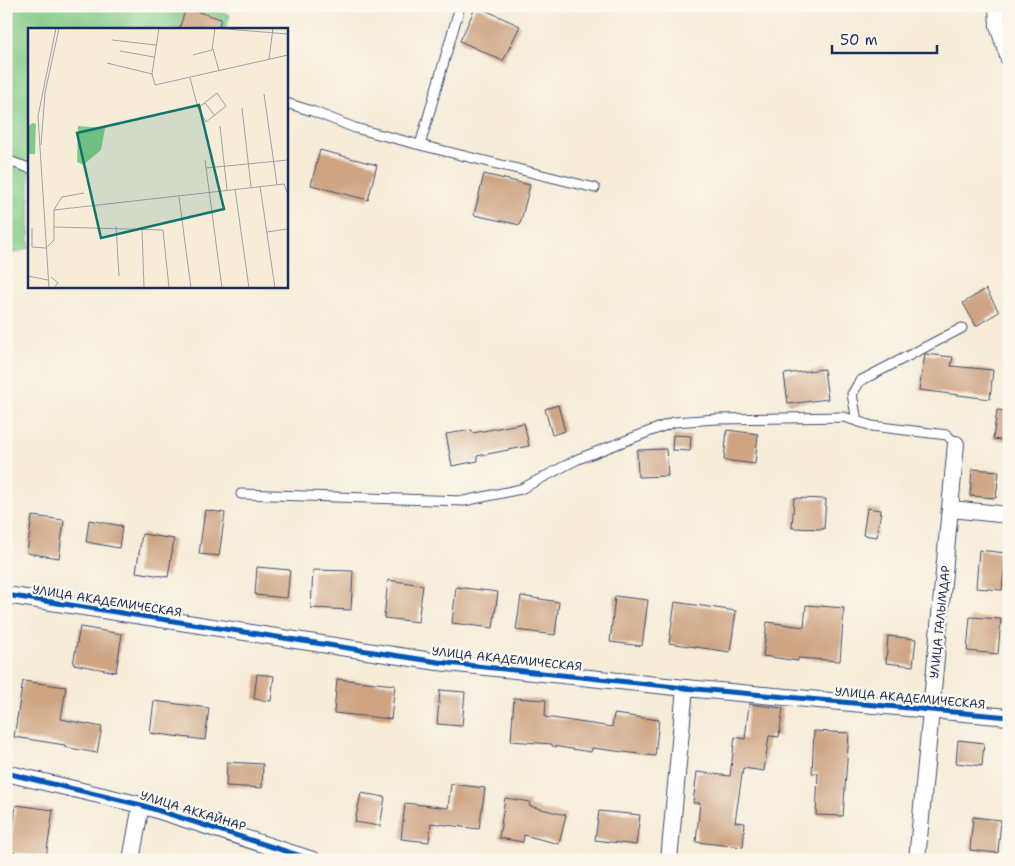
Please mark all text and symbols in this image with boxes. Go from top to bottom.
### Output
scale bar [832,22,938,54]
inset map [28,28,288,288]
text: 50 m [840,30,878,50]
street label: УЛИЦА ГАЛЫМДАР [926,565,954,679]
street label: УЛИЦА АКАДЕМИЧЕСКАЯ [31,581,183,621]
street label: УЛИЦА АКАДЕМИЧЕСКАЯ [431,643,583,675]
street label: УЛИЦА АКАДЕМИЧЕСКАЯ [834,683,986,713]
street label: УЛИЦА АККАЙНАР [138,787,248,835]

